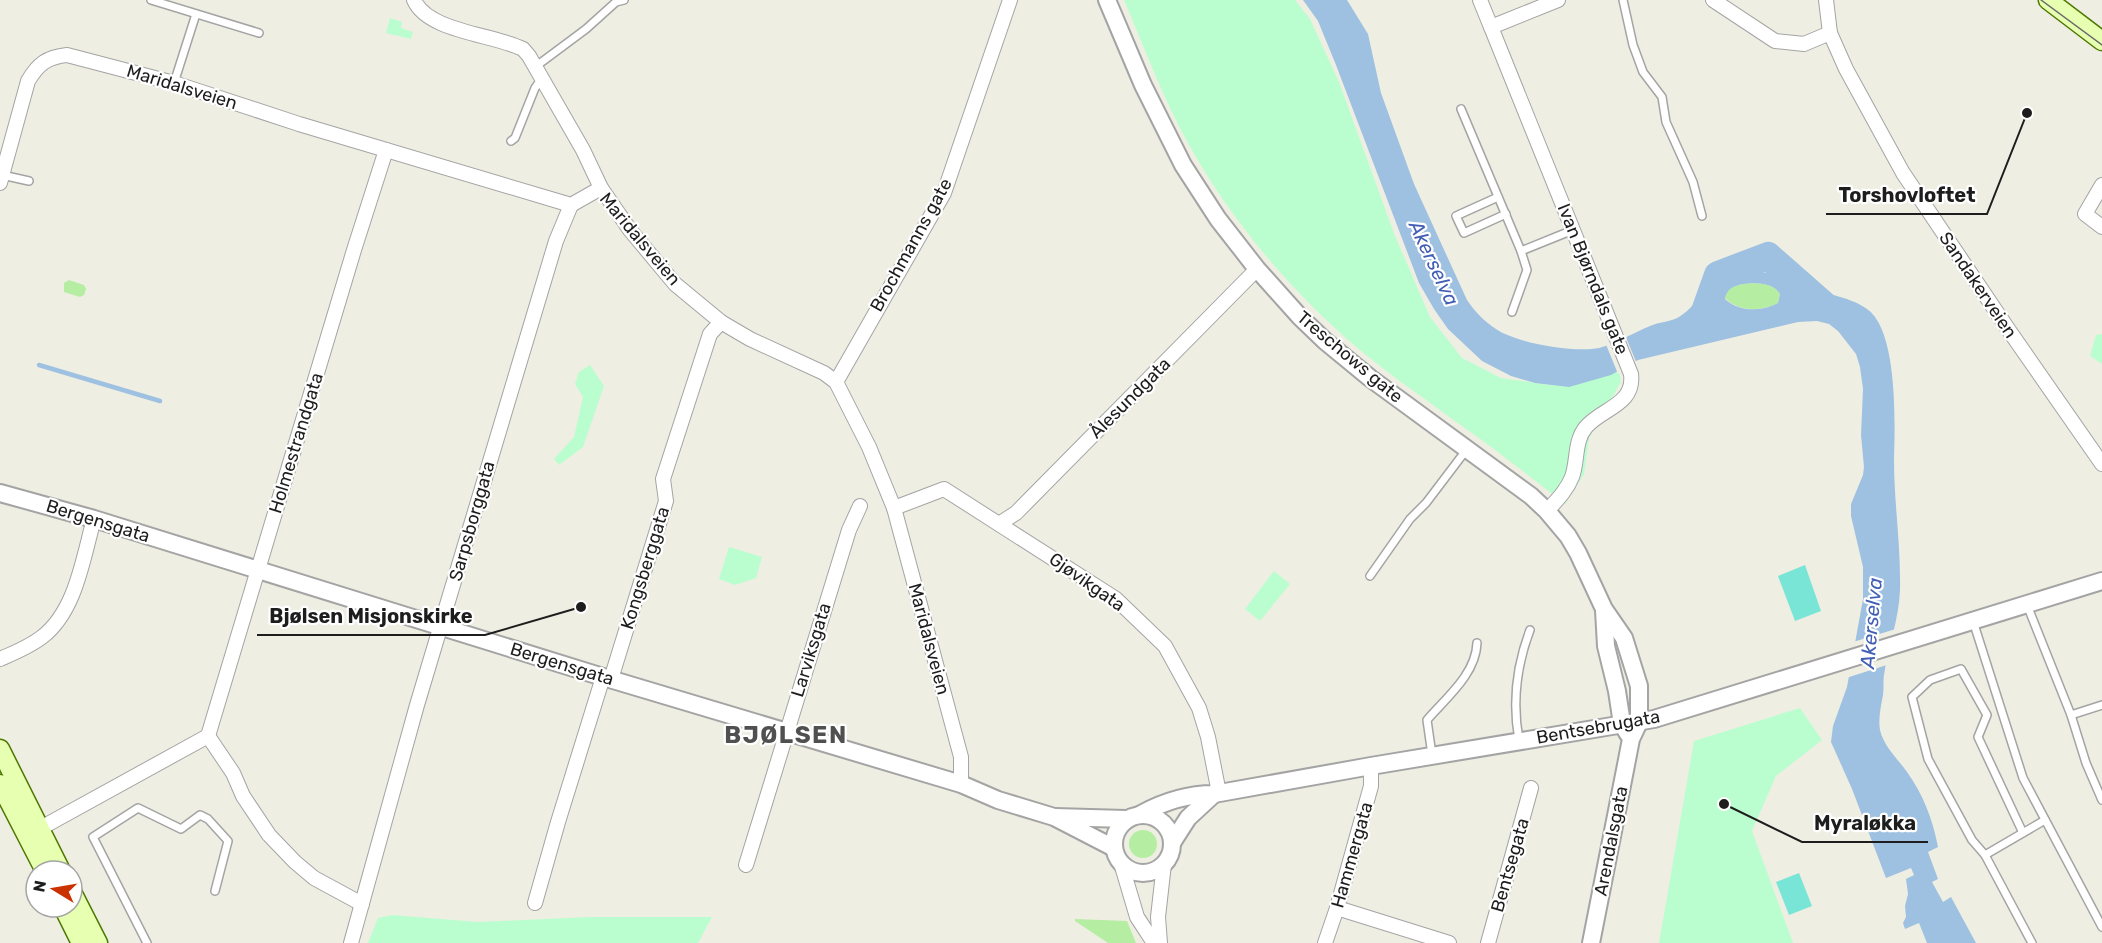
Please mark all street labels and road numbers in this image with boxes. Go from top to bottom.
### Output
street label: Maridalsveien [124,60,240,114]
street label: Brochmanns gate [865,175,957,315]
street label: Maridalsveien [595,188,685,290]
street label: Ivan Bjørndals gate [1553,200,1633,358]
street label: Sandakerveien [1934,228,2022,342]
street label: Treschows gate [1293,306,1407,408]
street label: Ålesundgata [1085,353,1175,443]
street label: Holmestrandgata [264,370,328,516]
street label: Sarpsborggata [444,458,500,584]
street label: Bergensgata [44,495,152,547]
street label: Kongsberggata [616,504,674,632]
street label: Gjøvikgata [1045,548,1129,616]
street label: Maridalsveien [904,581,954,697]
street label: Larviksgata [786,600,836,700]
street label: Bergensgata [508,638,616,690]
street label: Bentsebrugata [1534,705,1662,749]
street label: Arendalsgata [1590,784,1632,898]
street label: Hammergata [1326,800,1378,910]
street label: Bentsegata [1486,815,1534,915]

